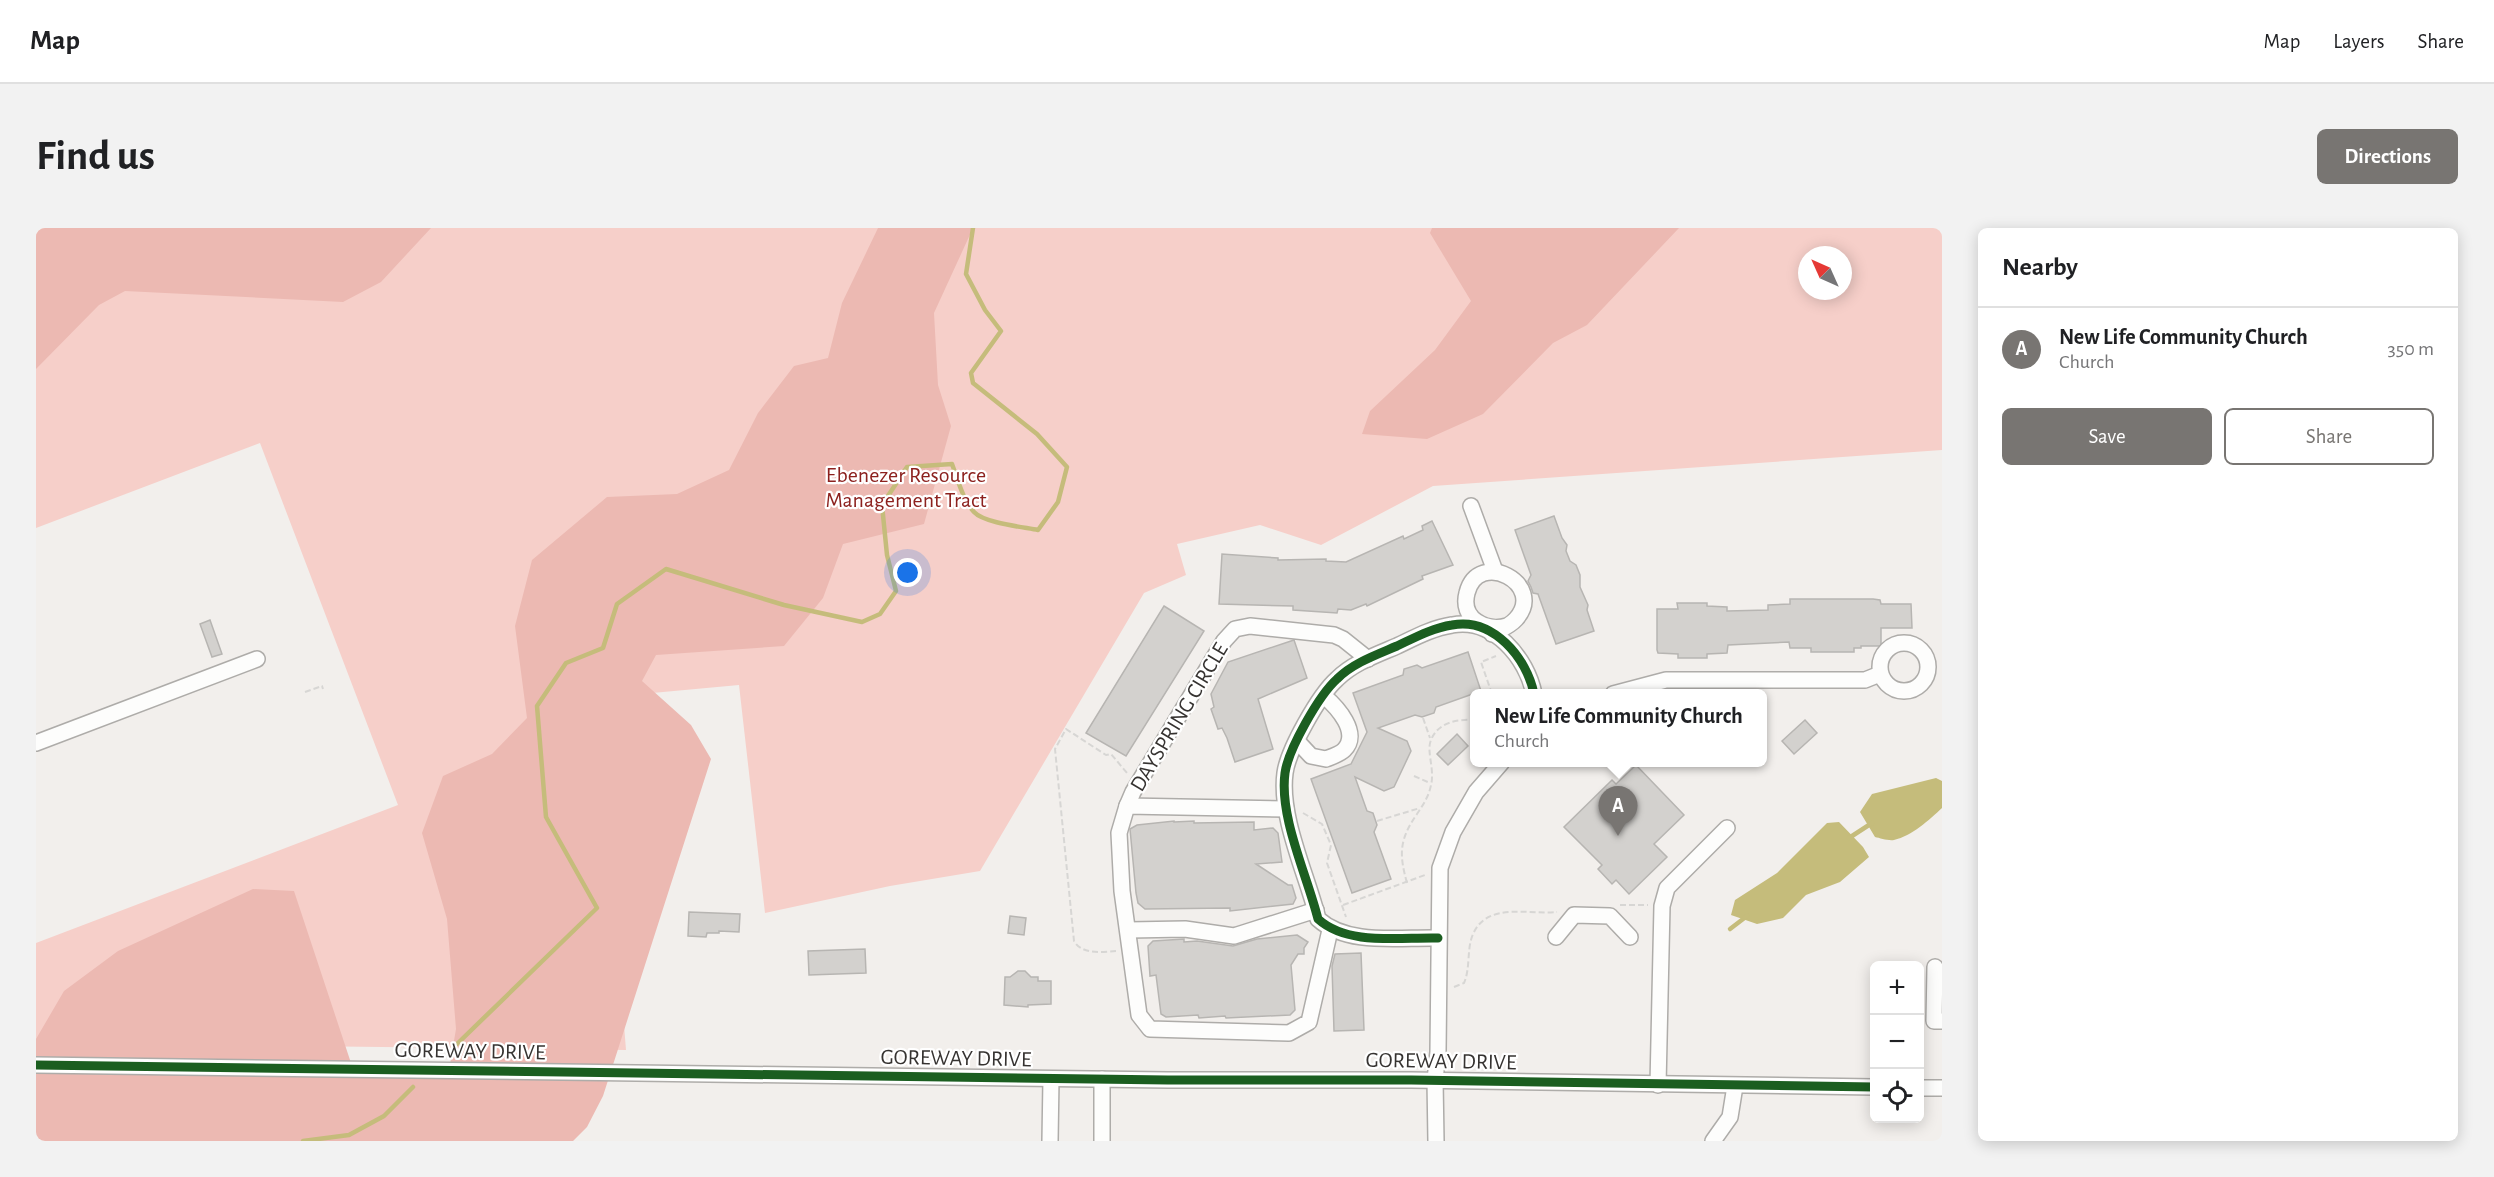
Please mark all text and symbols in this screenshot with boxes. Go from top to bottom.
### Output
text: Map [30,27,80,55]
text: Map [2264,31,2300,52]
text: Layers [2333,31,2384,52]
text: Share [2417,31,2464,52]
button: Directions [2317,129,2458,184]
text: Find us [36,135,155,177]
north arrow [1798,246,1852,300]
text: Nearby [2002,254,2078,280]
text: New Life Community Church [2059,326,2308,348]
text: A [2016,339,2028,359]
text: 350 m [2388,339,2434,359]
text: Church [2059,352,2114,372]
button: Save [2002,408,2212,465]
button: Share [2224,408,2434,465]
park label: Ebenezer Resource Management Tract [825,464,987,511]
your location [893,558,922,587]
street label: DAYSPRING CIRCLE [1126,639,1232,795]
popup [1470,689,1767,767]
text: New Life Community Church [1494,705,1743,727]
text: Church [1494,731,1550,751]
pin: A [1598,786,1638,836]
map controls [1870,961,1924,1123]
button: + [1870,961,1924,1015]
button: − [1870,1015,1924,1069]
street label: GOREWAY DRIVE [394,1039,546,1063]
street label: GOREWAY DRIVE [880,1046,1032,1070]
street label: GOREWAY DRIVE [1365,1049,1517,1073]
button: locate [1870,1069,1924,1123]

